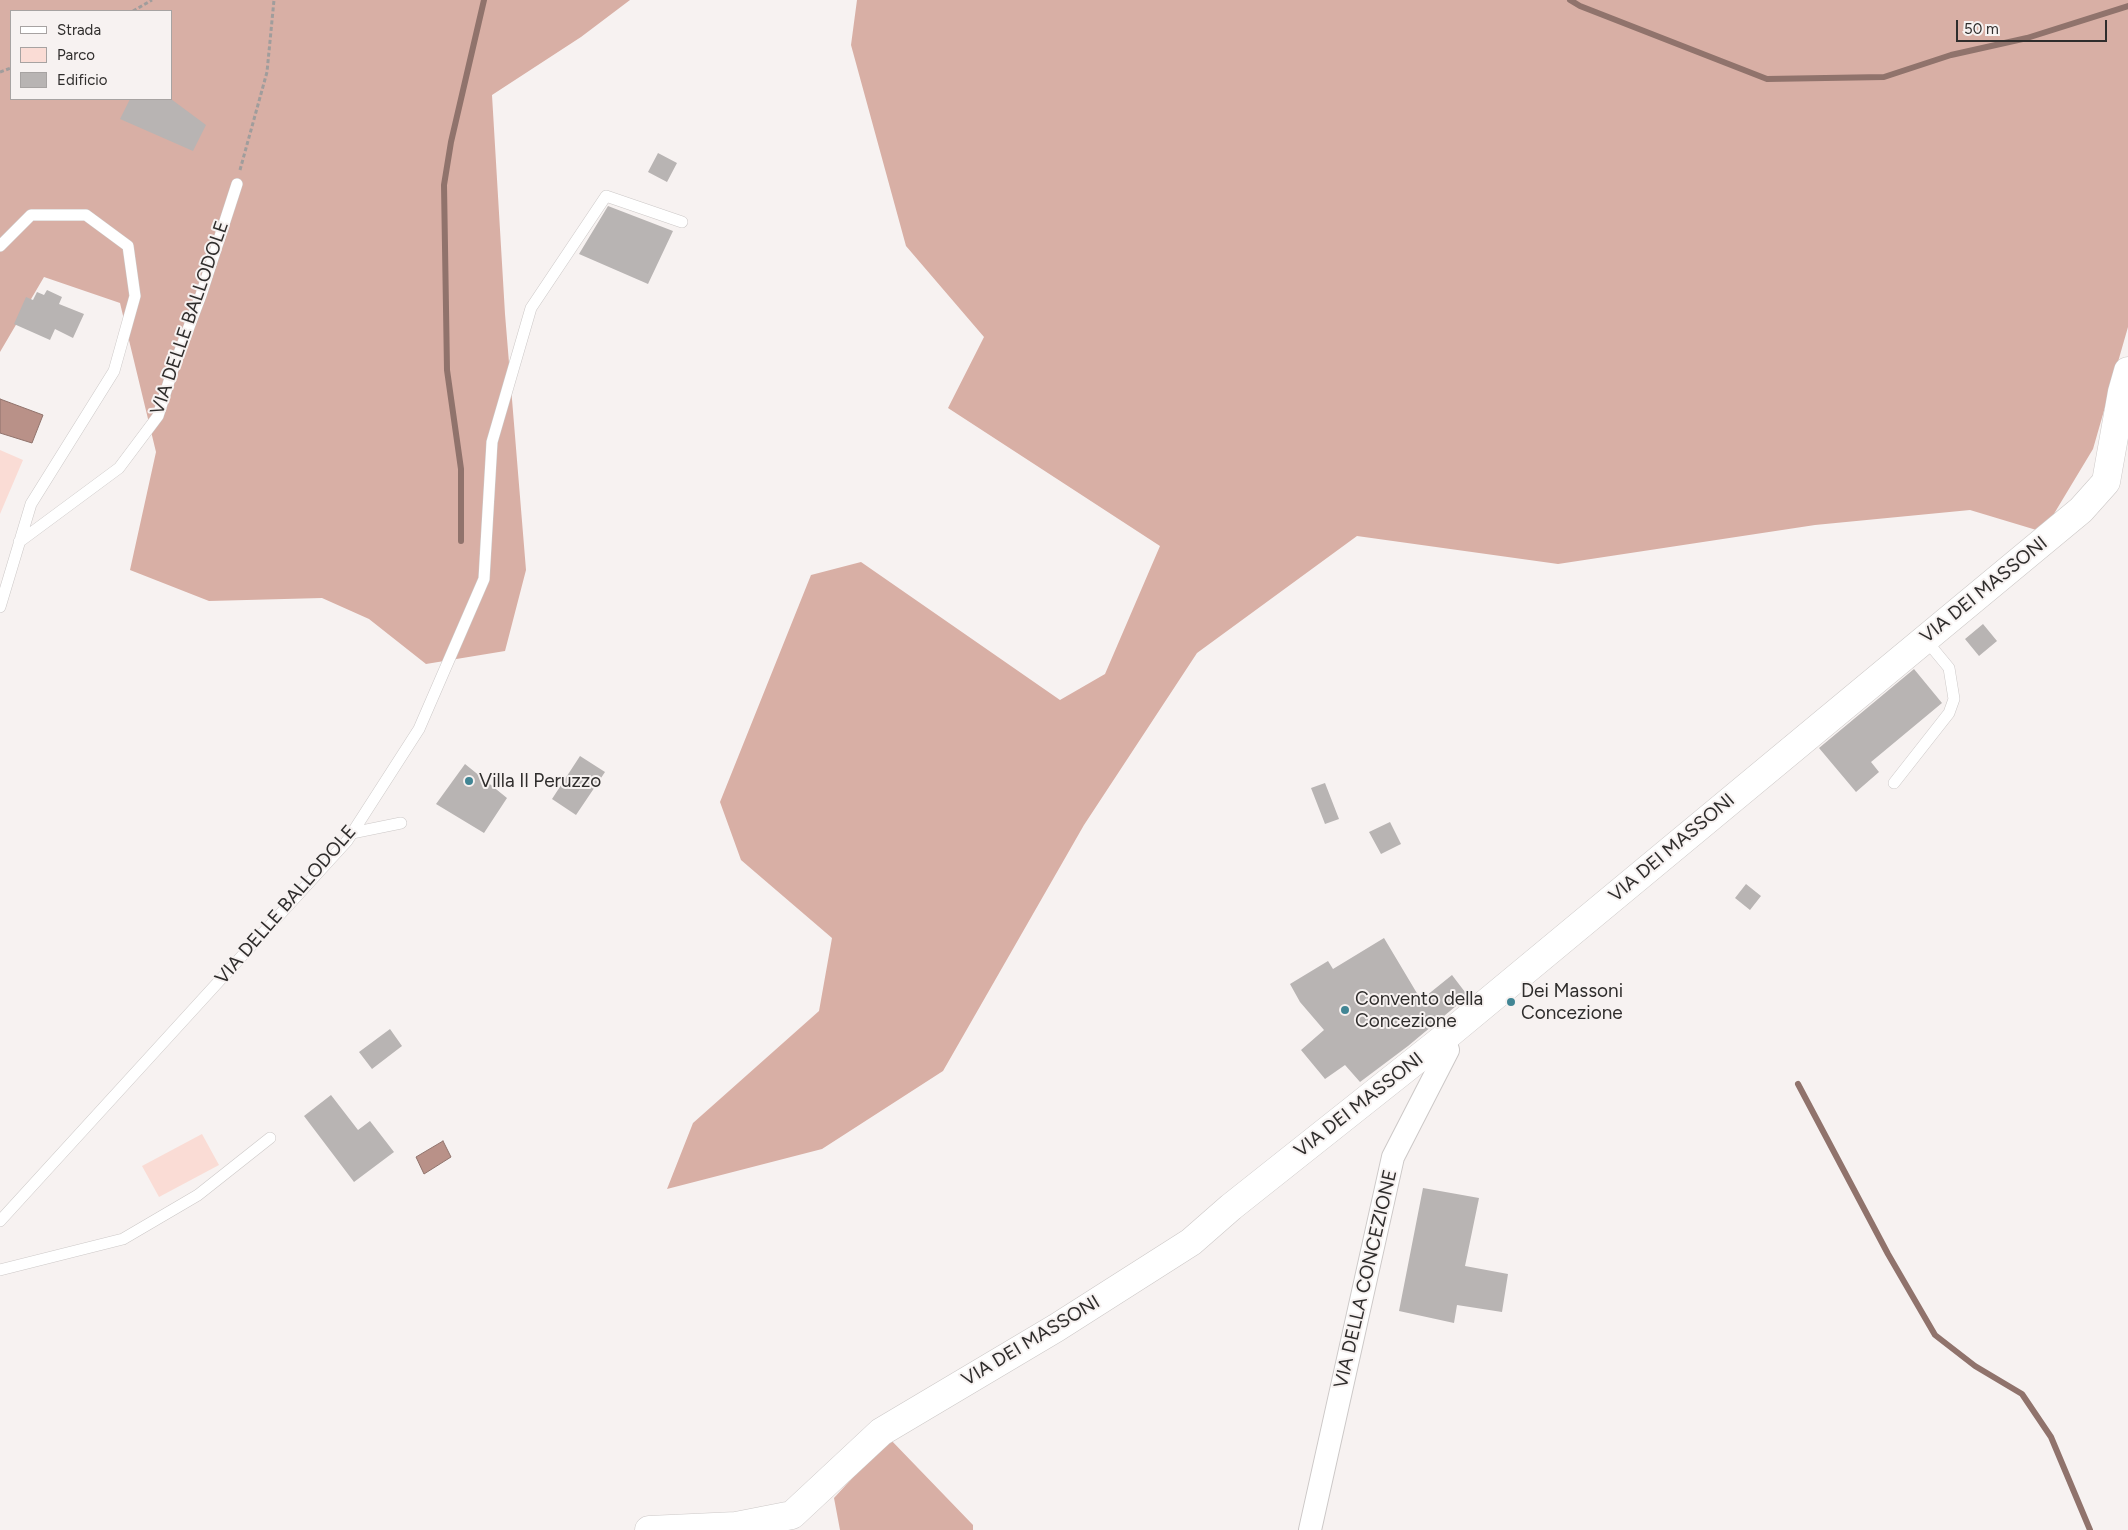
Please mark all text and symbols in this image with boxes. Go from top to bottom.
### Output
legend [10,10,172,100]
scale bar [1958,10,2109,42]
text: 50 m [1964,20,1999,38]
text: Strada [57,21,101,39]
text: Parco [57,46,95,64]
text: Edificio [57,71,107,89]
street label: VIA DELLE BALLODOLE [146,218,234,418]
street label: VIA DEI MASSONI [1916,532,2052,648]
place label: Villa Il Peruzzo [479,770,601,792]
marker: Villa Il Peruzzo [463,775,475,787]
street label: VIA DEI MASSONI [1605,789,1739,907]
street label: VIA DELLE BALLODOLE [211,821,361,989]
place label: Dei Massoni Concezione [1521,980,1623,1024]
place label: Convento della Concezione [1355,988,1483,1032]
marker: Dei Massoni Concezione [1505,996,1517,1008]
marker: Convento della Concezione [1339,1004,1351,1016]
street label: VIA DEI MASSONI [1290,1048,1428,1162]
street label: VIA DELLA CONCEZIONE [1330,1167,1402,1391]
street label: VIA DEI MASSONI [958,1291,1104,1391]

